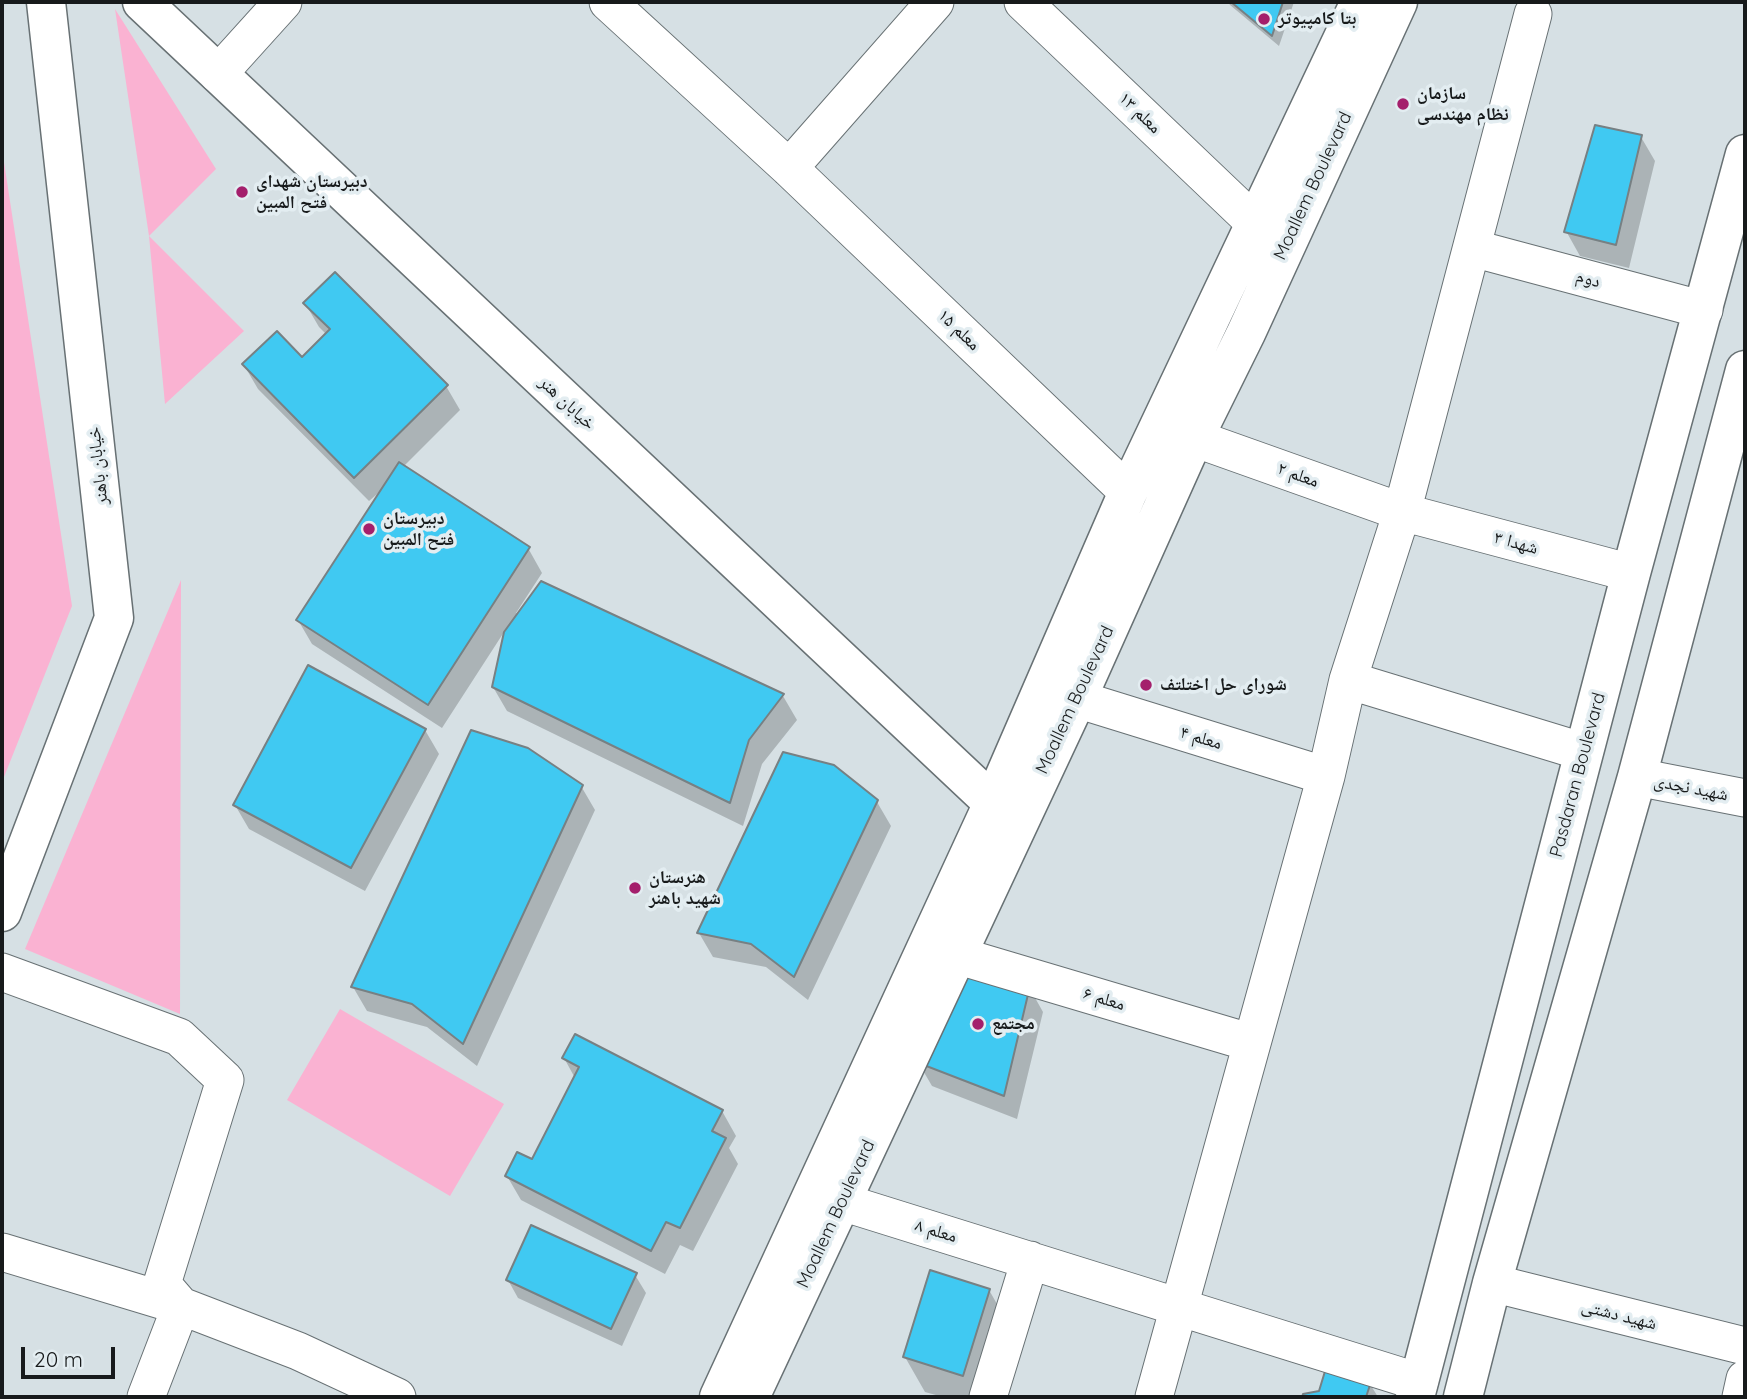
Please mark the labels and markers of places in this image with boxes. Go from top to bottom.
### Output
place label: بتا کامپیوتر [1278,8,1356,30]
marker: بتا کامپیوتر [1256,11,1272,27]
place label: سازمان نظام مهندسی [1417,83,1509,126]
marker: سازمان نظام مهندسی [1395,96,1411,112]
place label: دبیرستان شهدای فتح المبین [256,171,368,214]
marker: دبیرستان شهدای فتح المبین [234,184,250,200]
place label: دبیرستان فتح المبین [383,508,454,550]
marker: دبیرستان فتح المبین [361,521,377,537]
place label: شورای حل اختلتف [1160,674,1287,696]
marker: شورای حل اختلتف [1138,677,1154,693]
place label: هنرستان شهید باهنر [649,867,721,910]
marker: هنرستان شهید باهنر [627,880,643,896]
place label: مجتمع [992,1013,1035,1035]
marker: مجتمع [970,1016,986,1032]

